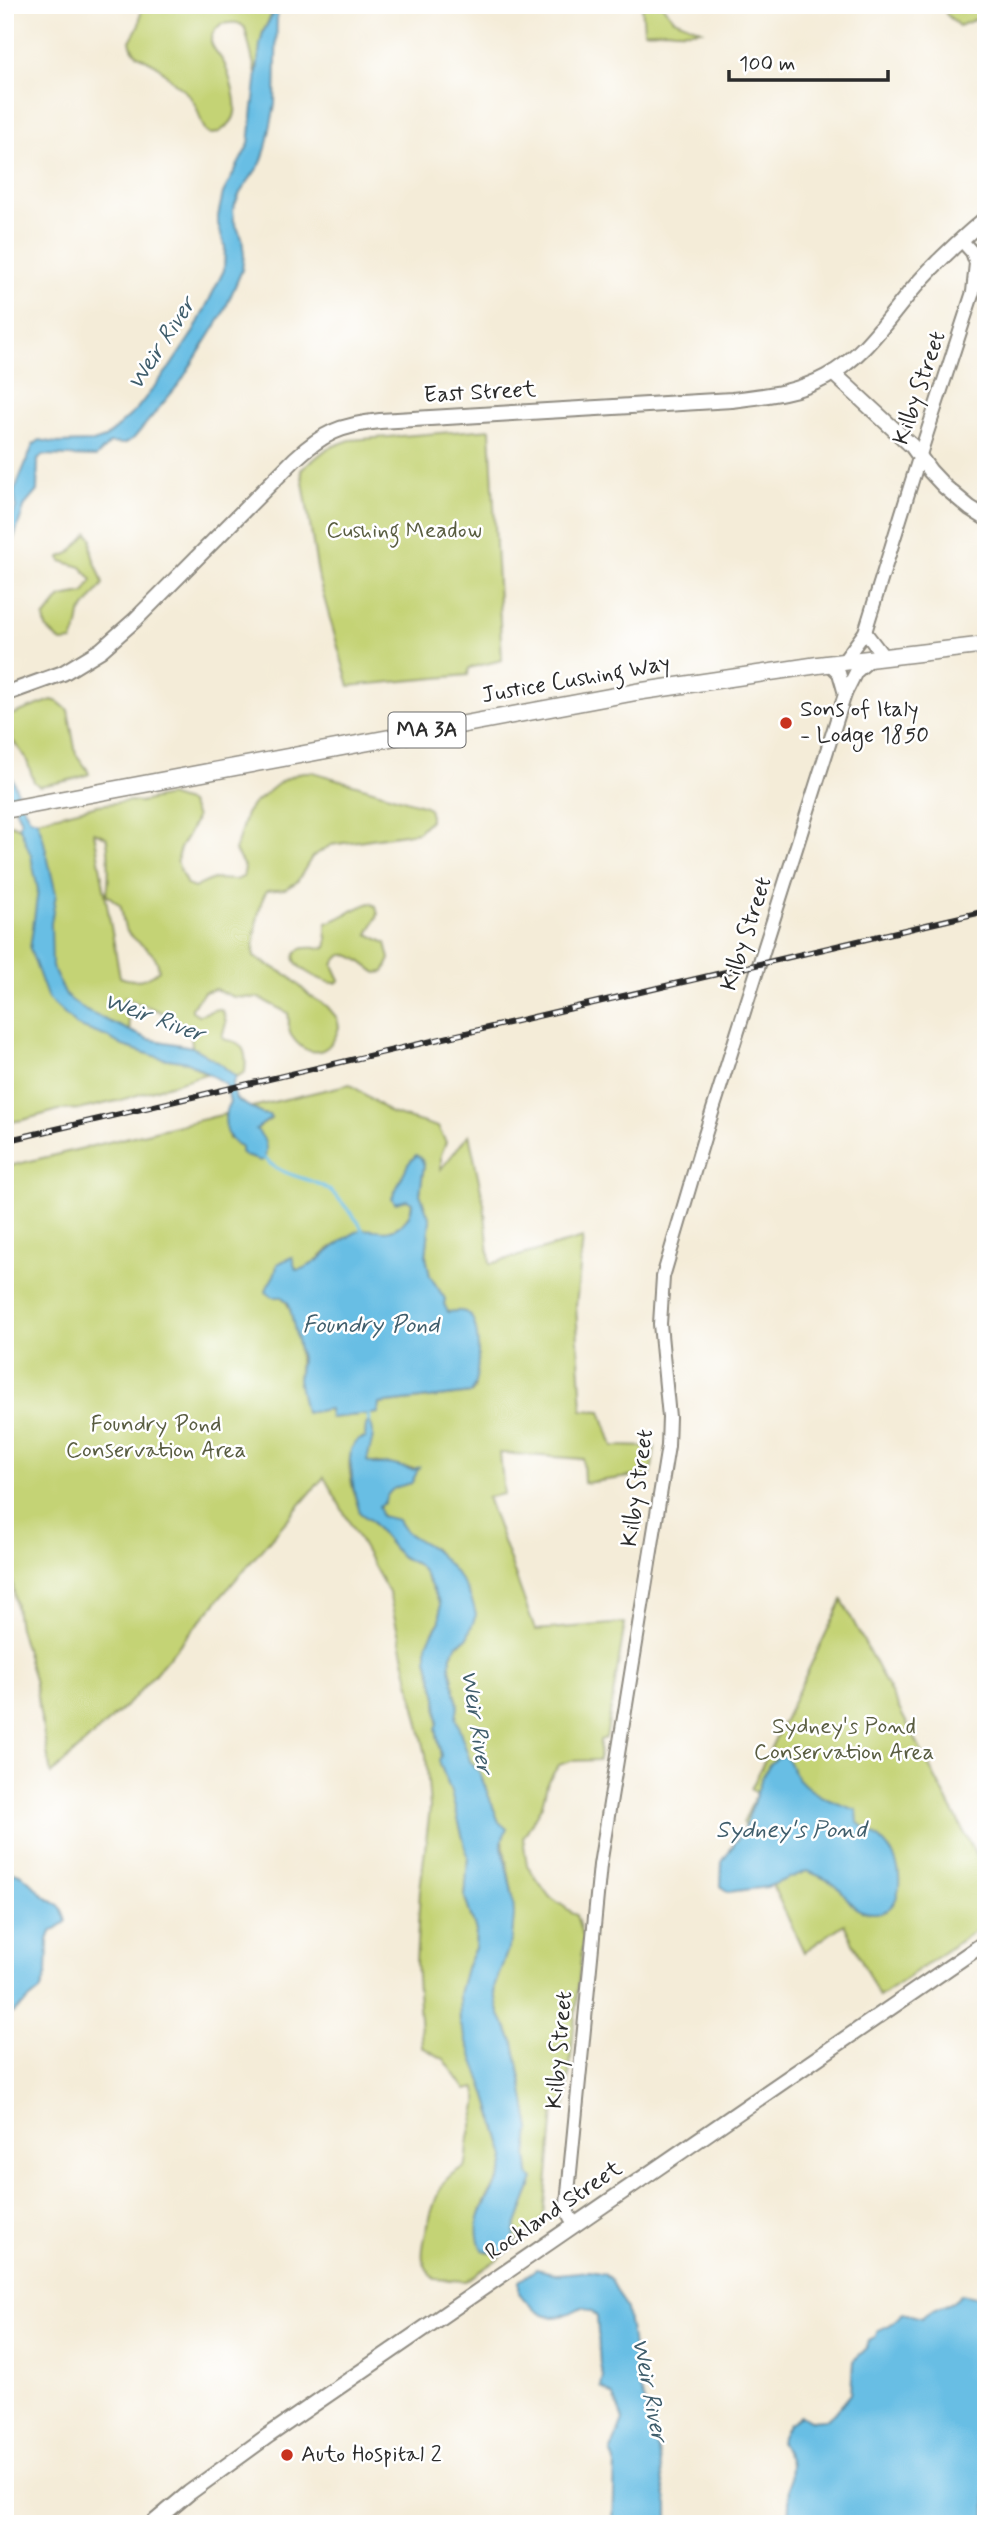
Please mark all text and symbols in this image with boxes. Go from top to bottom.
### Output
scale bar [729,38,888,82]
text: 100 m [739,50,795,78]
water label: Weir River [120,289,205,396]
street label: Kilby Street [887,327,953,449]
street label: East Street [423,375,537,411]
park label: Cushing Meadow [326,516,482,548]
street label: Justice Cushing Way [479,649,673,713]
place label: Sons of Italy - Lodge 1850 [800,695,929,753]
road number: MA 3A [388,712,466,748]
marker: Sons of Italy - Lodge 1850 [778,715,794,731]
street label: Kilby Street [714,873,780,995]
water label: Weir River [99,985,211,1051]
water label: Foundry Pond [303,1310,441,1341]
park label: Foundry Pond Conservation Area [66,1410,246,1466]
street label: Kilby Street [615,1427,661,1549]
water label: Weir River [452,1668,500,1779]
park label: Sydney's Pond Conservation Area [754,1712,934,1768]
water label: Sydney's Pond [716,1815,869,1846]
street label: Kilby Street [540,1990,580,2110]
street label: Rockland Street [480,2154,629,2268]
water label: Weir River [624,2336,675,2447]
place label: Auto Hospital 2 [301,2440,442,2470]
marker: Auto Hospital 2 [279,2447,295,2463]

